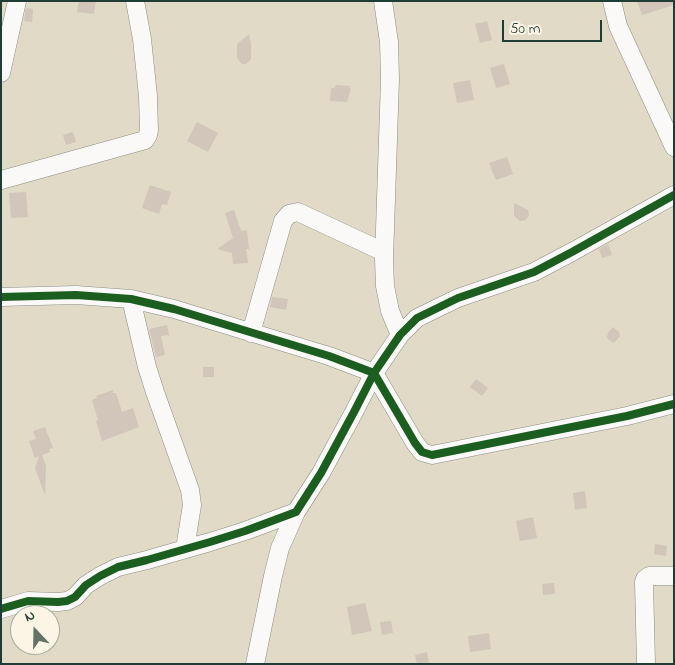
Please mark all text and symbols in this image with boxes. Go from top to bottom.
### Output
scale bar [505,10,605,42]
text: 50 m [510,18,540,40]
north arrow [10,605,60,655]
text: N [22,605,38,628]

